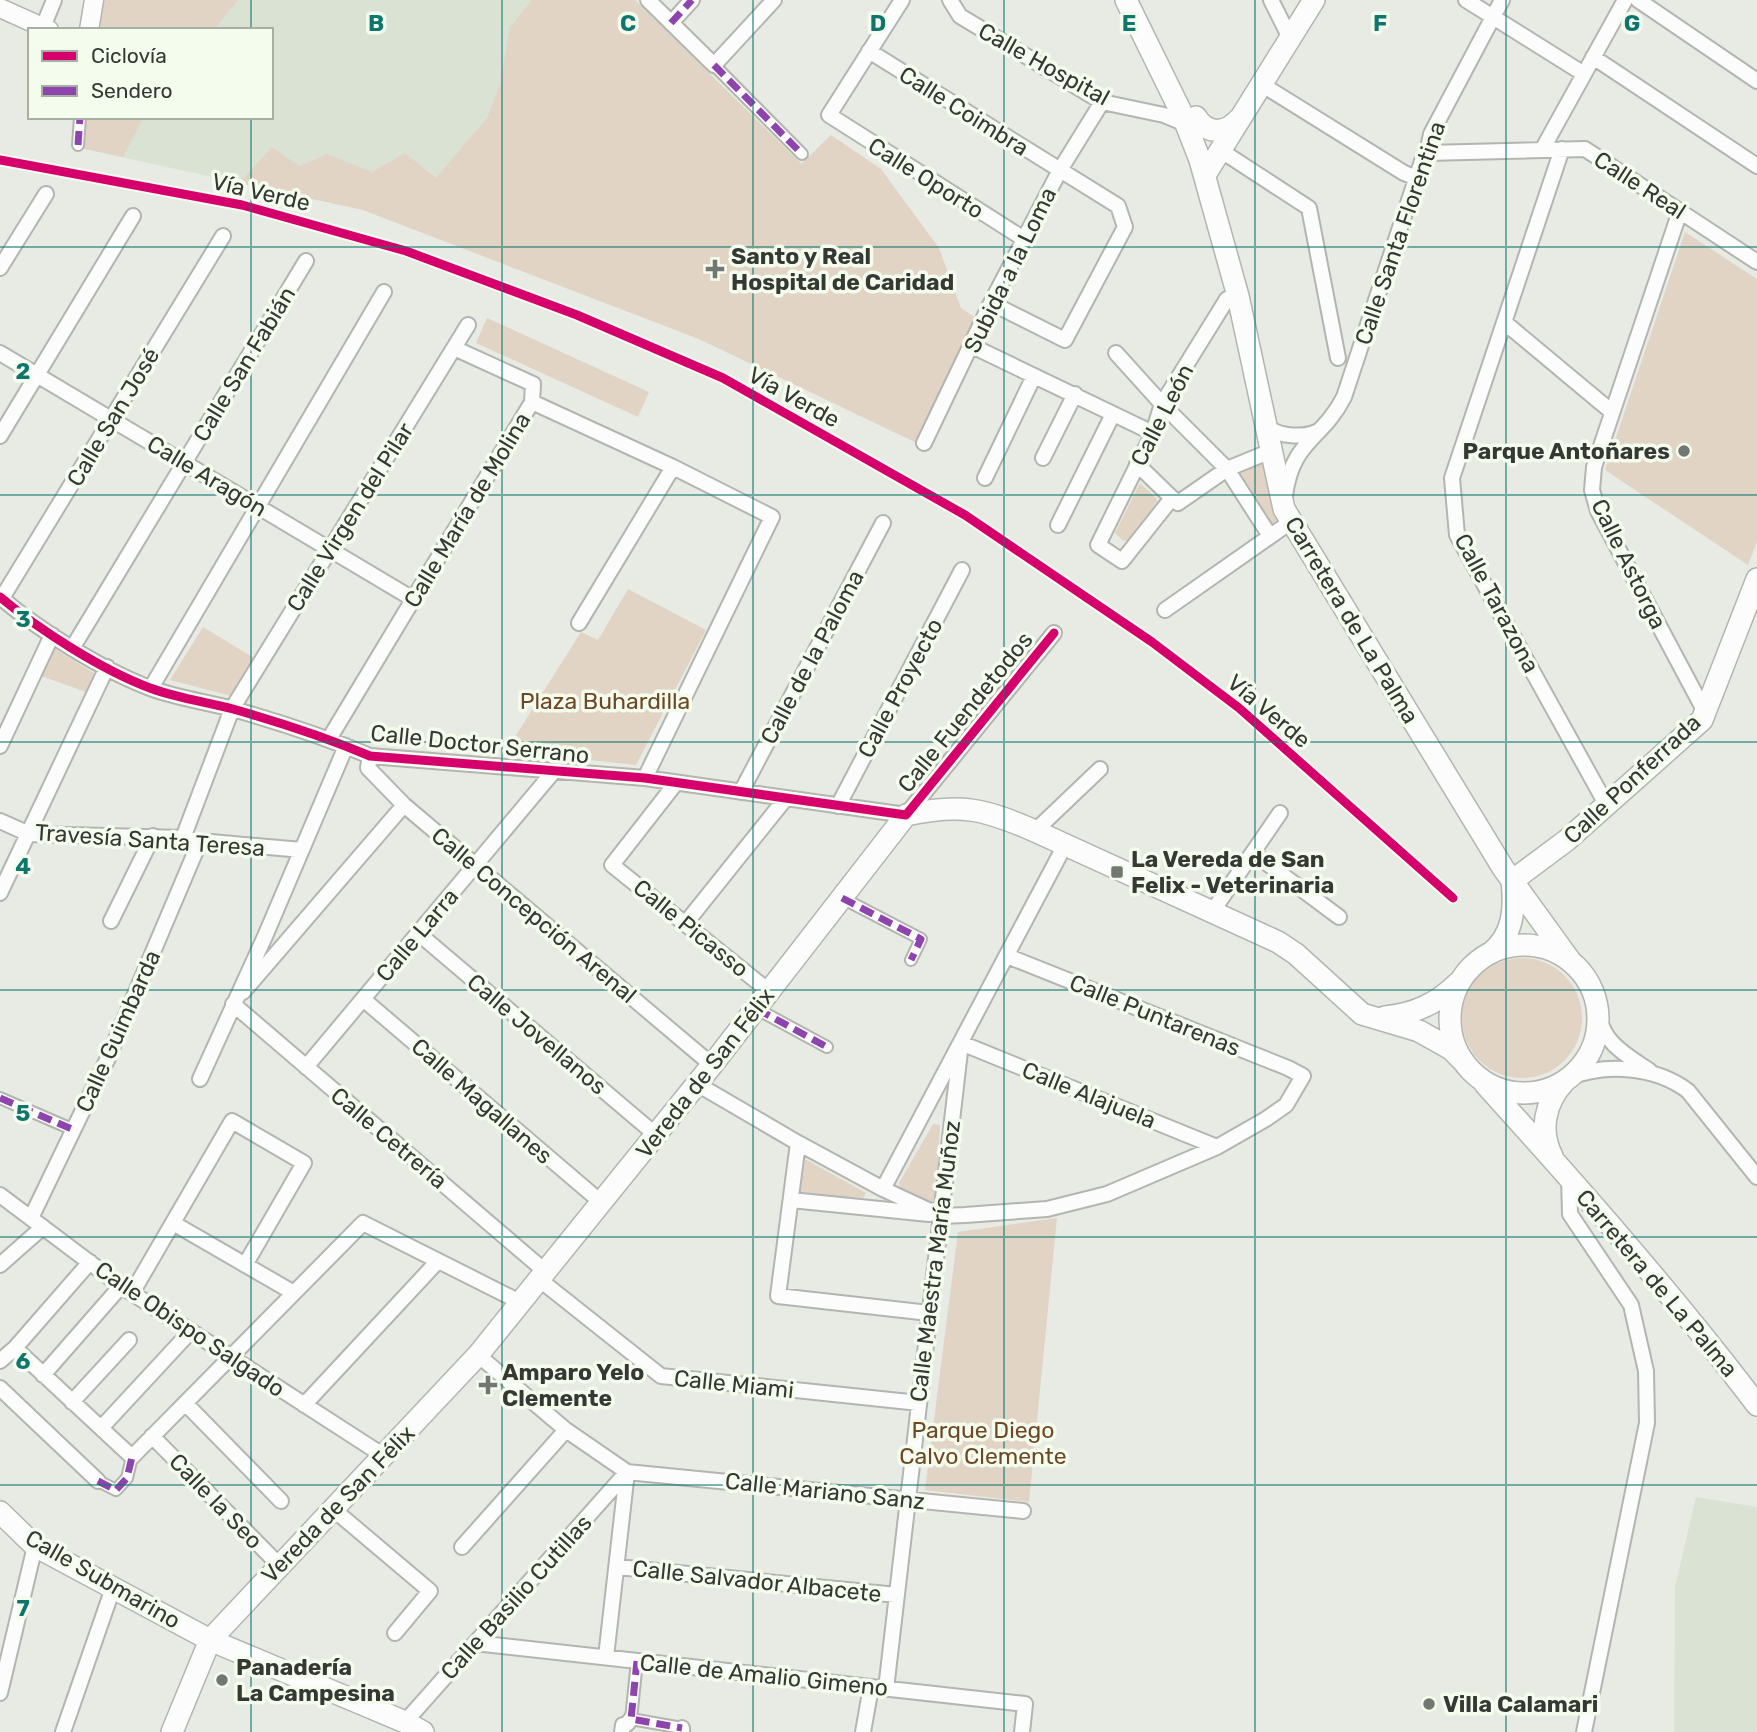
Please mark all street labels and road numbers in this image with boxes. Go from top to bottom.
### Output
street label: Calle Hospital [974,16,1114,112]
street label: Calle Coimbra [894,60,1034,162]
street label: Calle Santa Florentina [1349,118,1451,348]
street label: Calle Oporto [863,131,989,225]
street label: Calle Real [1589,145,1691,225]
street label: Vía Verde [209,167,313,217]
street label: Subida a la Loma [958,183,1062,357]
street label: Calle San Fabián [187,282,301,446]
street label: Calle San José [61,343,165,491]
street label: Calle León [1124,359,1200,471]
street label: Vía Verde [743,360,845,434]
street label: Calle María de Molina [398,407,536,613]
street label: Calle Virgen del Pilar [281,417,420,617]
street label: Calle Aragón [142,429,272,523]
street label: Calle Astorga [1585,494,1673,634]
street label: Carretera de La Palma [1279,512,1425,728]
street label: Calle Tarazona [1449,529,1545,677]
street label: Calle de la Paloma [754,565,870,749]
street label: Calle Proyecto [852,614,948,762]
street label: Calle Fuendetodos [892,626,1038,798]
street label: Vía Verde [1222,668,1316,754]
street label: Calle Ponferrada [1558,708,1706,850]
street label: Calle Doctor Serrano [369,719,591,769]
street label: Travesía Santa Teresa [34,818,266,862]
street label: Calle Concepción Arenal [426,821,642,1009]
street label: Calle Picasso [628,873,754,983]
street label: Calle Larra [370,883,464,987]
street label: Calle Guimbarda [70,946,166,1116]
street label: Calle Jovellanos [462,968,612,1100]
street label: Calle Puntarenas [1066,968,1244,1062]
street label: Vereda de San Félix [630,982,780,1164]
street label: Calle Magallanes [406,1032,558,1170]
street label: Calle Alajuela [1018,1055,1160,1135]
street label: Calle Cetrería [325,1081,453,1195]
street label: Calle Maestra María Muñoz [904,1119,966,1403]
street label: Carretera de La Palma [1570,1184,1744,1382]
street label: Calle Obispo Salgado [90,1255,290,1403]
street label: Calle Miami [673,1364,795,1404]
street label: Vereda de San Félix [255,1419,421,1589]
street label: Calle la Seo [164,1447,268,1555]
street label: Calle Mariano Sanz [724,1467,926,1515]
street label: Calle Basilio Cutillas [435,1509,597,1685]
street label: Calle Submarino [21,1523,185,1635]
street label: Calle Salvador Albacete [631,1554,883,1608]
street label: Calle de Amalio Gimeno [638,1648,890,1702]

